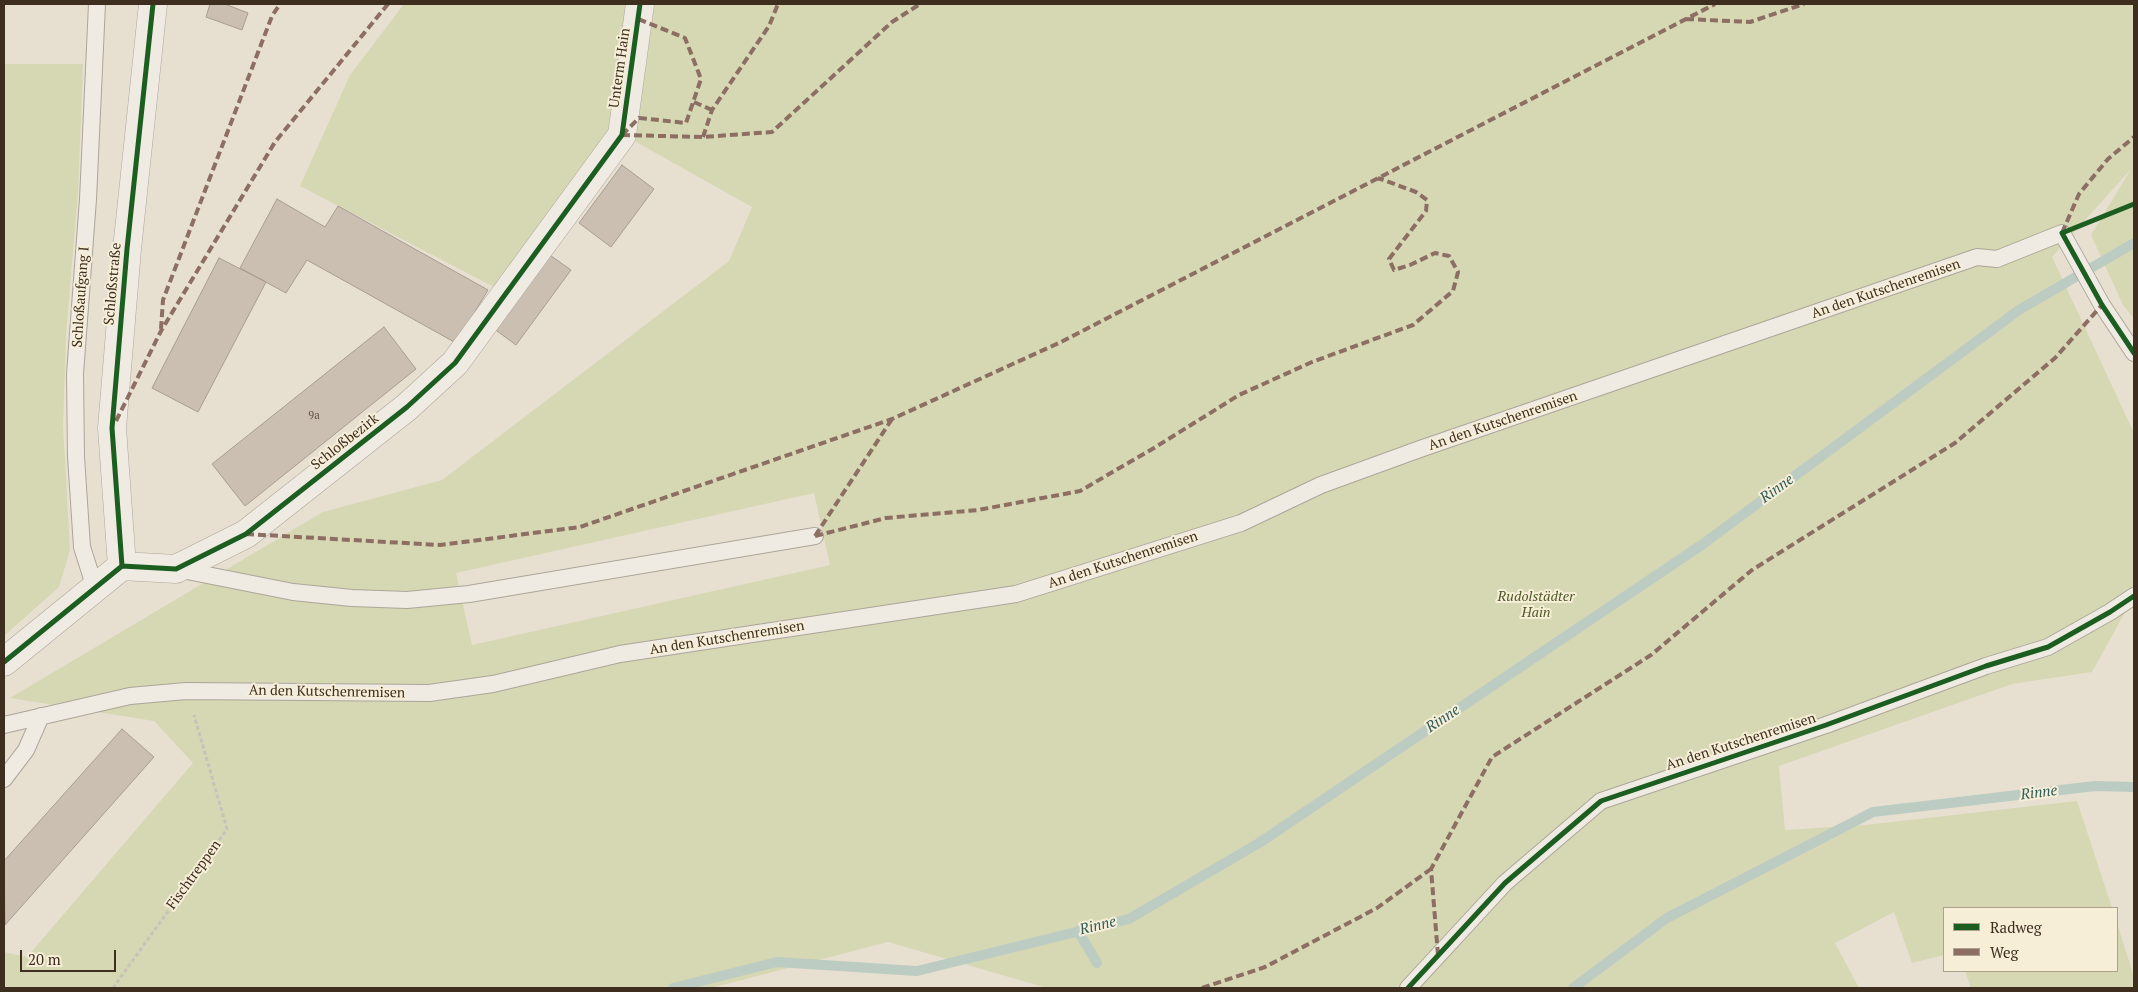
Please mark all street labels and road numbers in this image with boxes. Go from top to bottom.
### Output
street label: Unterm Hain [606,27,634,109]
street label: Schloßstraße [101,242,125,326]
street label: Schloßaufgang I [69,246,93,348]
street label: An den Kutschenremisen [1809,256,1963,322]
street label: An den Kutschenremisen [1426,388,1580,454]
street label: Schloßbezirk [308,410,382,474]
street label: An den Kutschenremisen [1046,528,1200,592]
street label: An den Kutschenremisen [648,617,806,659]
street label: An den Kutschenremisen [249,682,405,702]
street label: An den Kutschenremisen [1664,710,1818,774]
street label: Fischtreppen [163,837,225,913]

